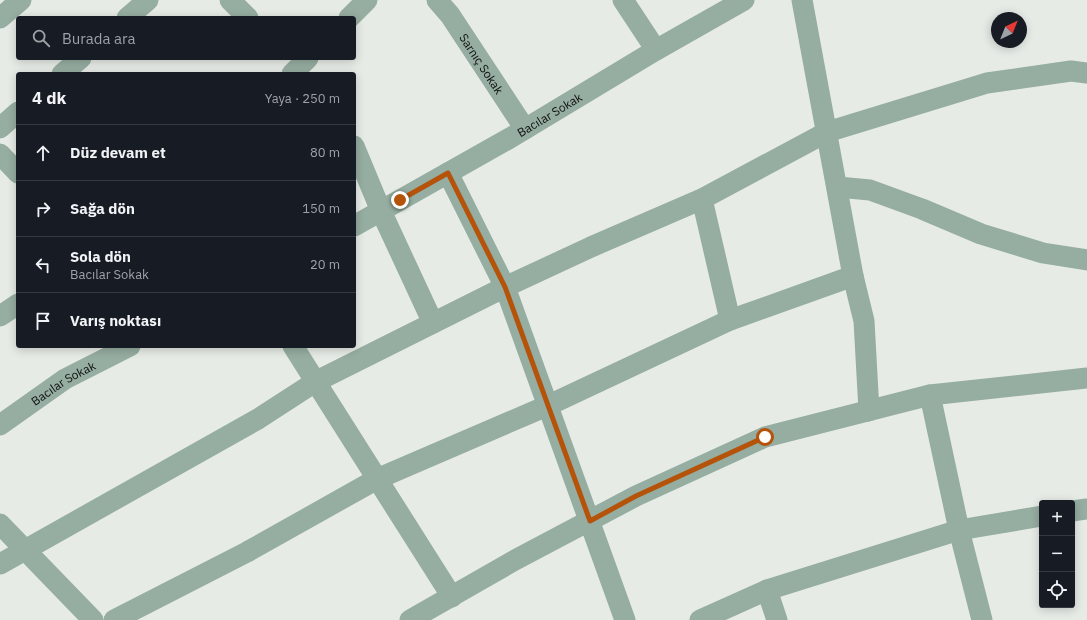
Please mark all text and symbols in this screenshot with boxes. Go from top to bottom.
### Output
north arrow [991,12,1027,48]
search box [16,16,356,60]
icon: search [30,27,52,49]
text: Burada ara [62,29,136,48]
street label: Sarnıç Sokak [457,31,508,97]
text: 4 dk [32,87,66,109]
street label: Bacılar Sokak [514,89,585,140]
text: Yaya · 250 m [265,90,340,107]
icon: ahead [32,142,54,164]
text: Düz devam et [70,143,166,162]
text: 80 m [310,144,340,161]
route end [391,191,409,209]
icon: right [32,198,54,220]
text: Sağa dön [70,199,135,218]
text: 150 m [302,200,340,217]
text: Sola dön [70,247,131,266]
icon: left [32,254,54,276]
text: 20 m [310,256,340,273]
text: Bacılar Sokak [70,266,149,283]
icon: arrive [32,310,54,332]
text: Varış noktası [70,311,161,330]
street label: Bacılar Sokak [28,357,98,408]
route start [756,428,774,446]
map controls [1039,500,1075,608]
button: + [1039,500,1075,536]
button: − [1039,536,1075,572]
button: locate [1039,572,1075,608]

